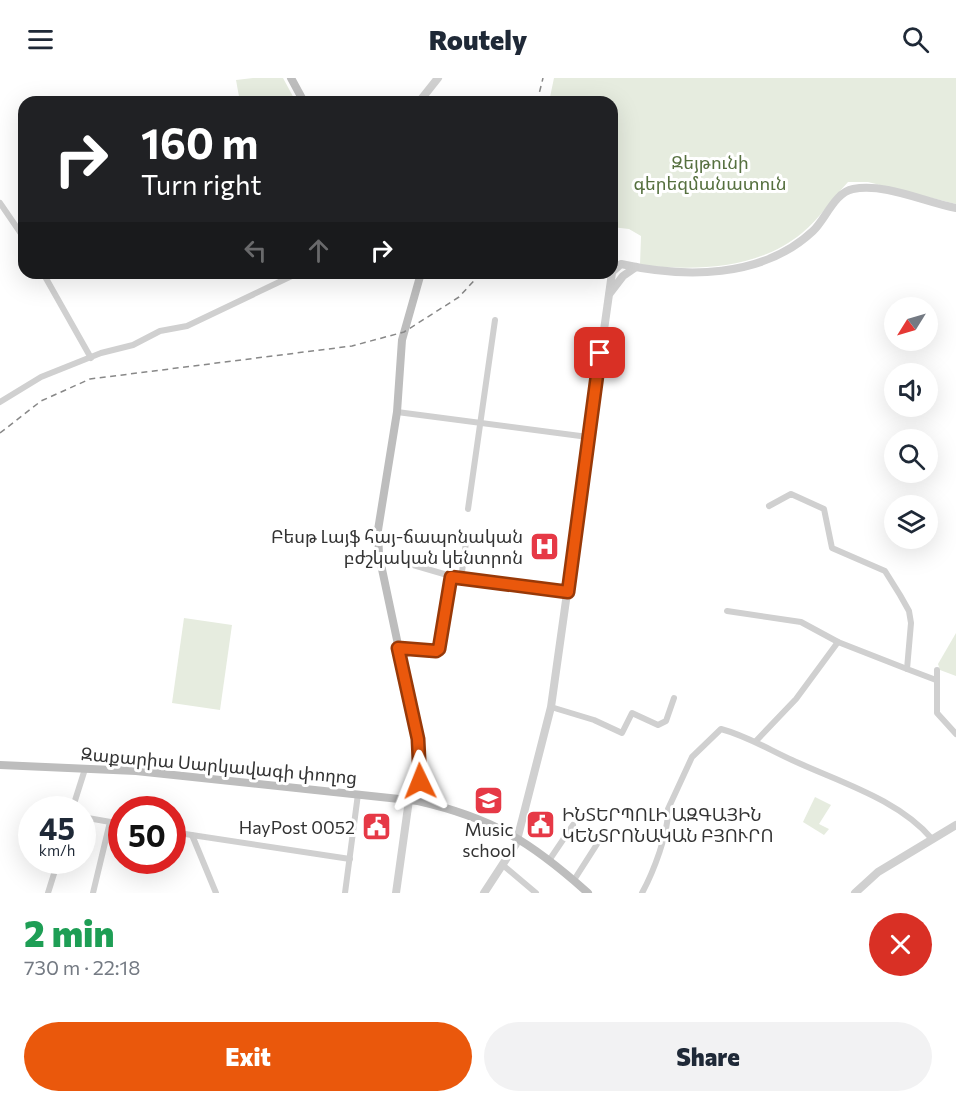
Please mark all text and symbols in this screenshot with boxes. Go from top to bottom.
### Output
icon: menu [24,23,57,56]
text: Routely [429,23,527,56]
icon: search [899,23,932,56]
text: 160 m [141,116,259,168]
icon: right [42,120,120,198]
park label: Զեյթունի գերեզմանատուն [633,151,787,194]
text: Turn right [141,168,261,201]
icon: left [239,234,272,267]
icon: ahead [302,234,335,267]
icon: right [365,234,398,267]
north arrow [884,297,938,351]
map controls [884,297,938,549]
pin [574,327,625,378]
icon: arrive [583,336,616,369]
button: sound [884,363,938,417]
button: search [884,429,938,483]
button: layers [884,495,938,549]
place label: Բեսթ Լայֆ հայ-ճապոնական բժշկական կենտրոն [271,525,523,568]
hospital icon: Բեսթ Լայֆ հայ-ճապոնական բժշկական կենտրոն [528,530,560,562]
street label: Զաքարիա Սարկավագի փողոց [80,742,358,788]
position arrow [388,749,452,813]
school or university icon: Music school [473,784,505,816]
speed limit sign: 50 [108,796,186,874]
place label: ԻՆՏԵՐՊՈԼԻ ԱԶԳԱՅԻՆ ԿԵՆՏՐՈՆԱԿԱՆ ԲՅՈՒՐՈ [562,803,774,846]
public building icon: ԻՆՏԵՐՊՈԼԻ ԱԶԳԱՅԻՆ ԿԵՆՏՐՈՆԱԿԱՆ ԲՅՈՒՐՈ [525,808,557,840]
text: 45 [39,809,75,846]
public building icon: HayPost 0052 [360,811,392,843]
place label: HayPost 0052 [239,816,355,838]
place label: Music school [462,818,516,861]
text: km/h [39,841,75,859]
text: 2 min [24,910,114,954]
button: close [869,913,932,976]
text: 730 m · 22:18 [24,955,140,979]
button: Exit [24,1022,472,1091]
button: Share [484,1022,932,1091]

